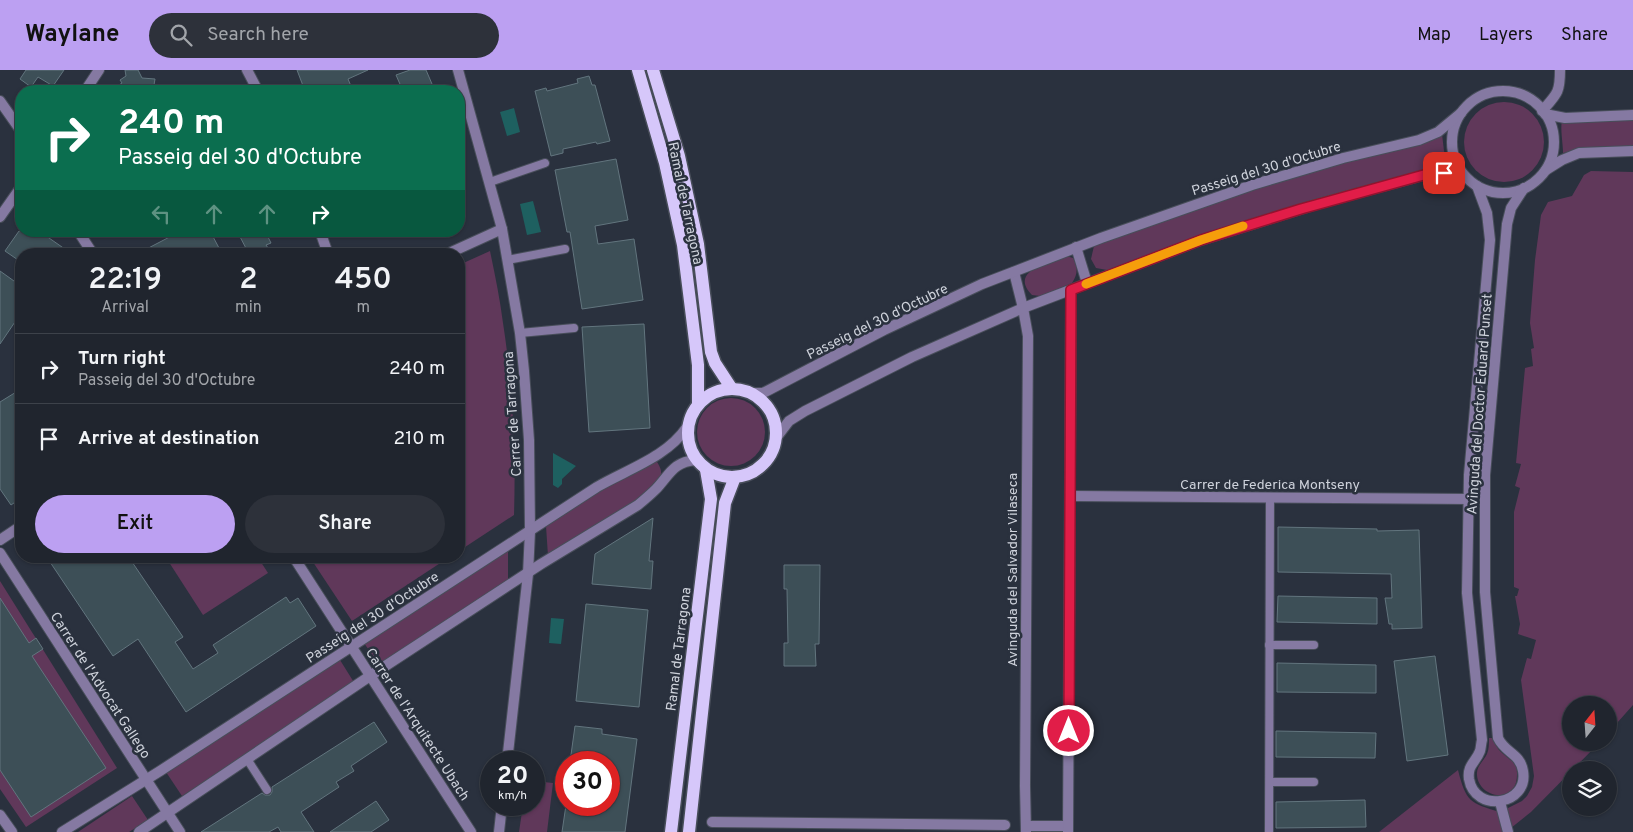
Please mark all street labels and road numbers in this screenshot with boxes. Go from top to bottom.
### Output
street label: Passeig del 30 d'Octubre [1190,139,1343,200]
street label: Ramal de Tarragona [663,140,706,266]
street label: Passeig del 30 d'Octubre [804,281,951,364]
street label: Avinguda del Doctor Eduard Punset [1464,293,1497,515]
street label: Carrer de Tarragona [501,351,526,477]
street label: Avinguda del Salvador Vilaseca [1005,473,1022,667]
street label: Carrer de Federica Montseny [1180,477,1360,494]
street label: Passeig del 30 d'Octubre [303,569,443,668]
street label: Ramal de Tarragona [663,586,696,712]
street label: Carrer de l'Advocat Gallego [46,609,154,763]
street label: Carrer de l'Arquitecte Ubach [361,645,473,804]

